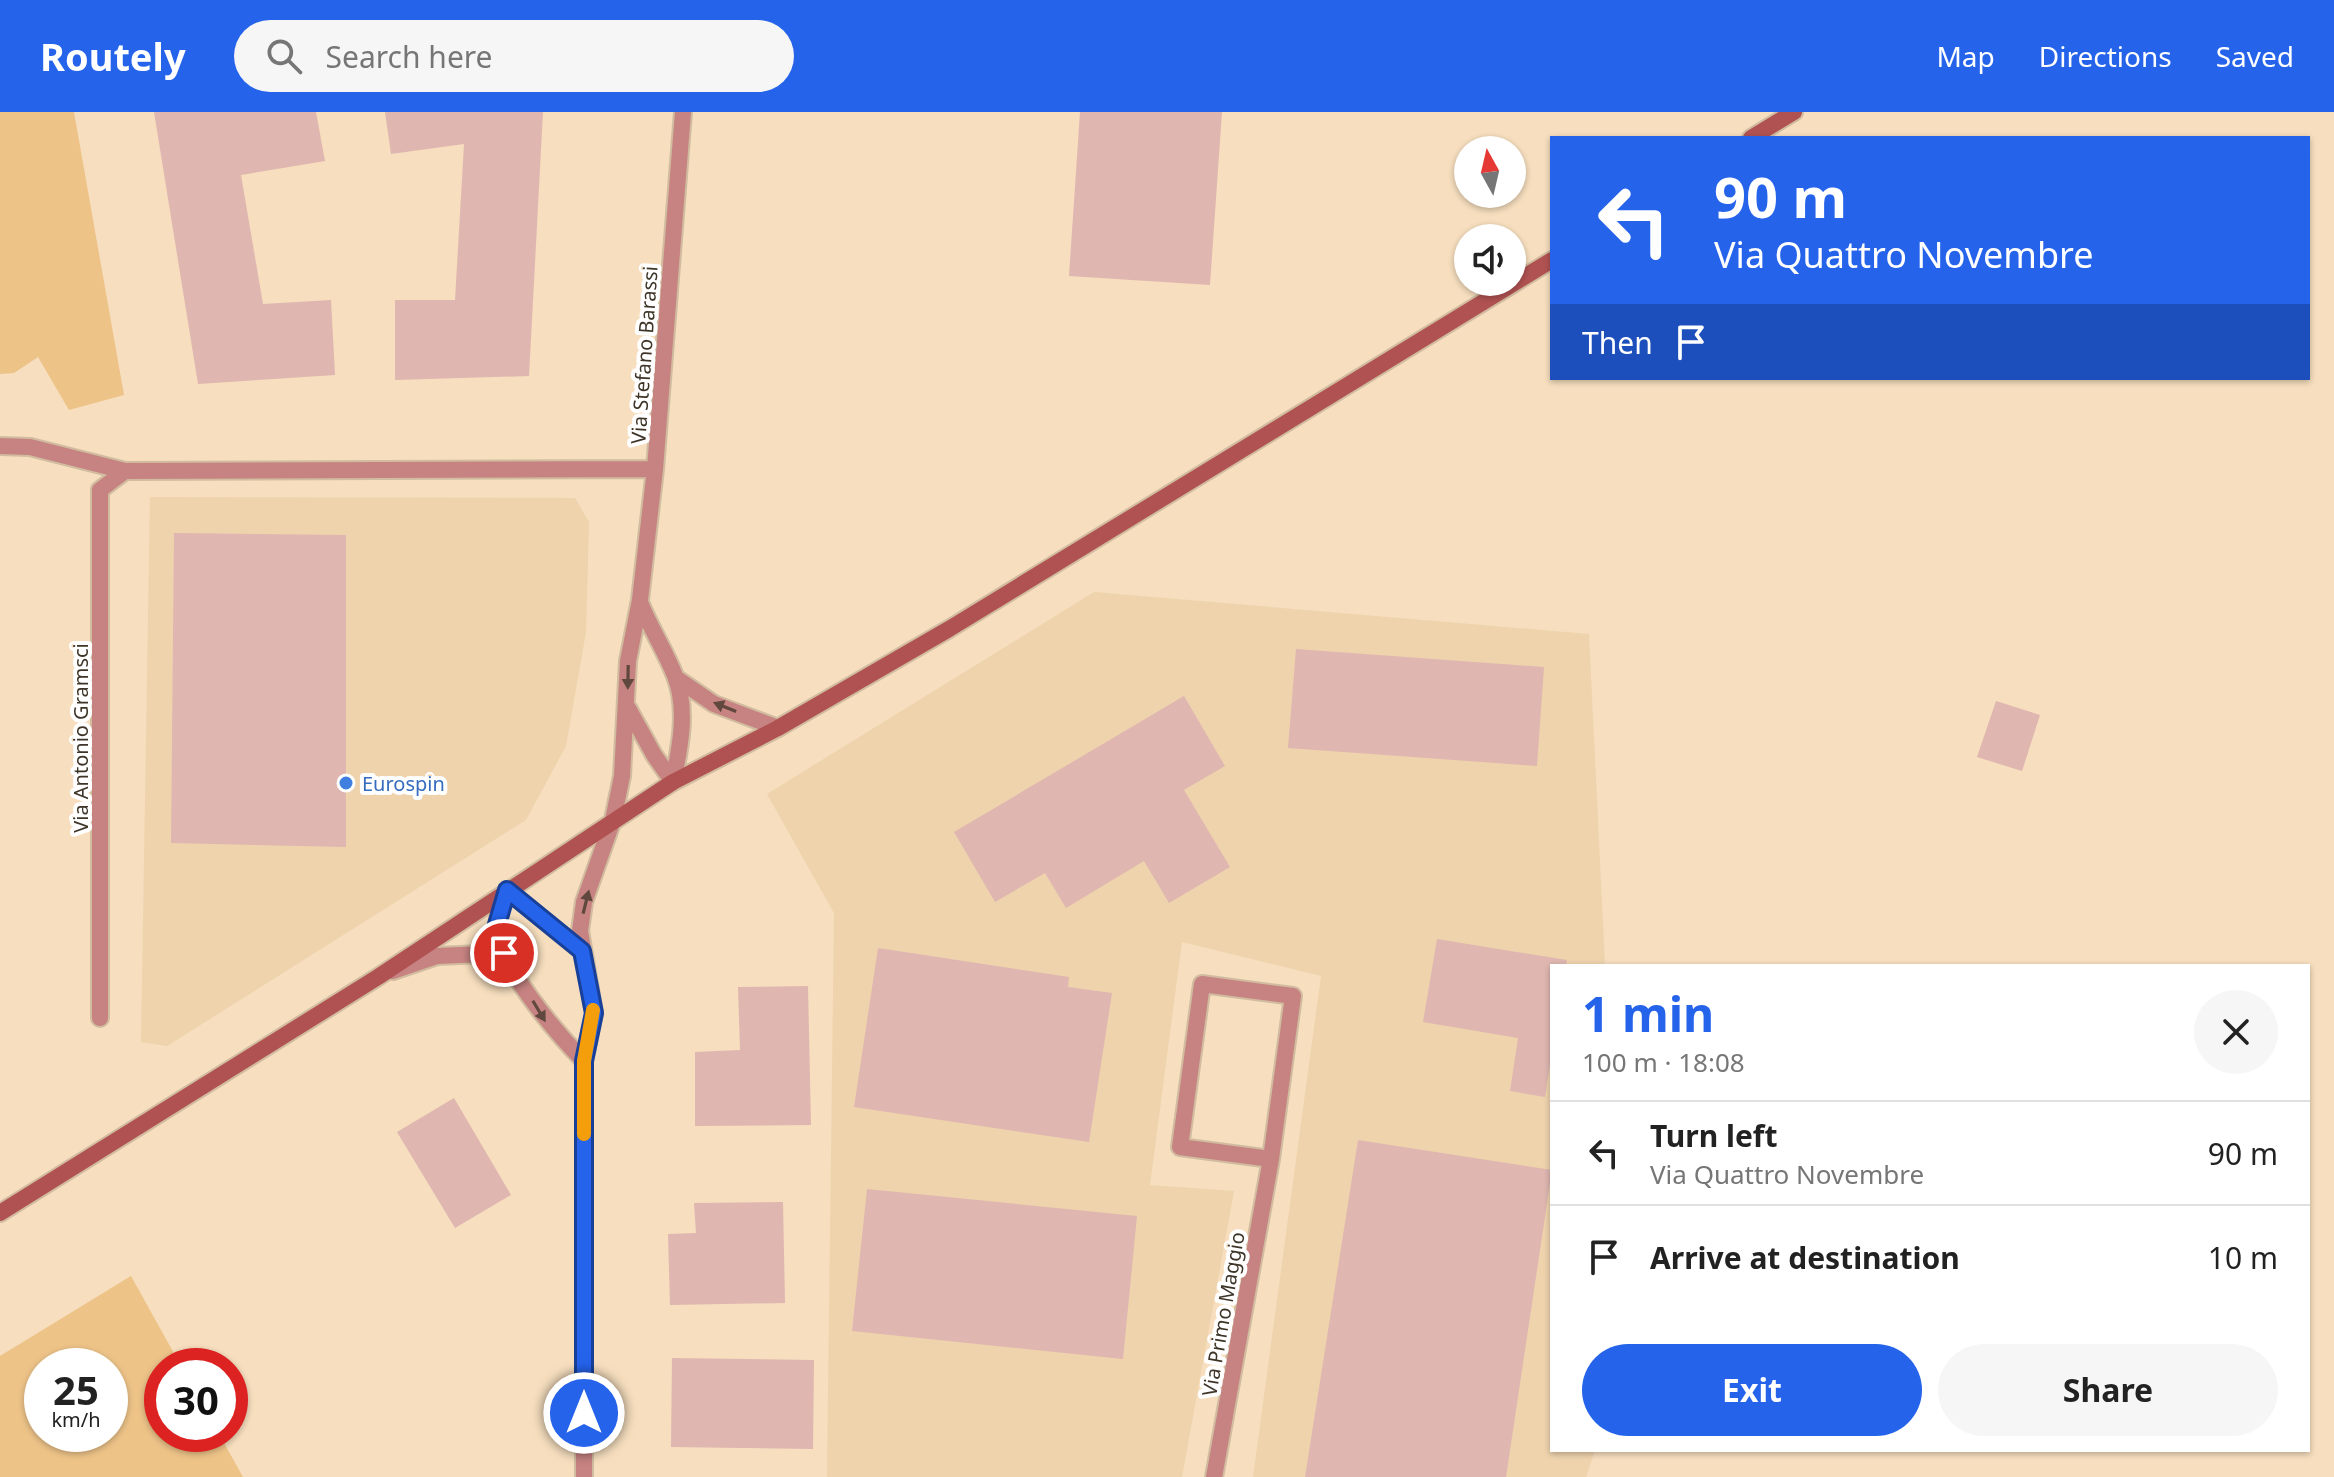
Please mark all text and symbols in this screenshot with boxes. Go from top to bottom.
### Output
search box [234,20,794,92]
text: Routely [40,30,186,82]
icon: search [262,34,306,78]
text: Search here [326,36,493,77]
text: Map [1936,37,1995,75]
text: Directions [2039,37,2172,75]
text: Saved [2216,37,2294,75]
north arrow [1454,136,1526,208]
map controls [1454,136,1526,296]
text: 90 m [1714,158,1847,234]
icon: left [1582,168,1686,272]
button: sound [1454,224,1526,296]
text: Via Quattro Novembre [1714,230,2094,279]
street label: Via Stefano Barassi [624,265,664,445]
icon: arrive [1669,320,1713,364]
text: Then [1582,322,1653,363]
street label: Via Antonio Gramsci [67,643,94,833]
one-way arrow [621,665,634,690]
one-way arrow [713,700,737,713]
place label: Eurospin [362,770,445,797]
marker: Eurospin [337,774,355,792]
one-way arrow [580,889,592,914]
pin [470,919,538,987]
icon: arrive [482,931,526,975]
text: 1 min [1582,981,1714,1046]
button: close [2194,990,2278,1074]
one-way arrow [532,1000,546,1022]
text: 100 m · 18:08 [1582,1044,1745,1080]
text: Turn left [1650,1115,1778,1156]
icon: left [1582,1131,1626,1175]
text: 90 m [2208,1133,2278,1174]
text: Via Quattro Novembre [1650,1156,1924,1192]
street label: Via Primo Maggio [1195,1230,1251,1398]
icon: arrive [1582,1235,1626,1279]
text: Arrive at destination [1650,1237,1960,1278]
text: 10 m [2208,1237,2278,1278]
button: Exit [1582,1344,1922,1436]
button: Share [1938,1344,2278,1436]
speed limit sign: 30 [144,1348,248,1452]
text: 25 [53,1362,99,1417]
position arrow [542,1371,626,1455]
text: km/h [51,1406,101,1433]

